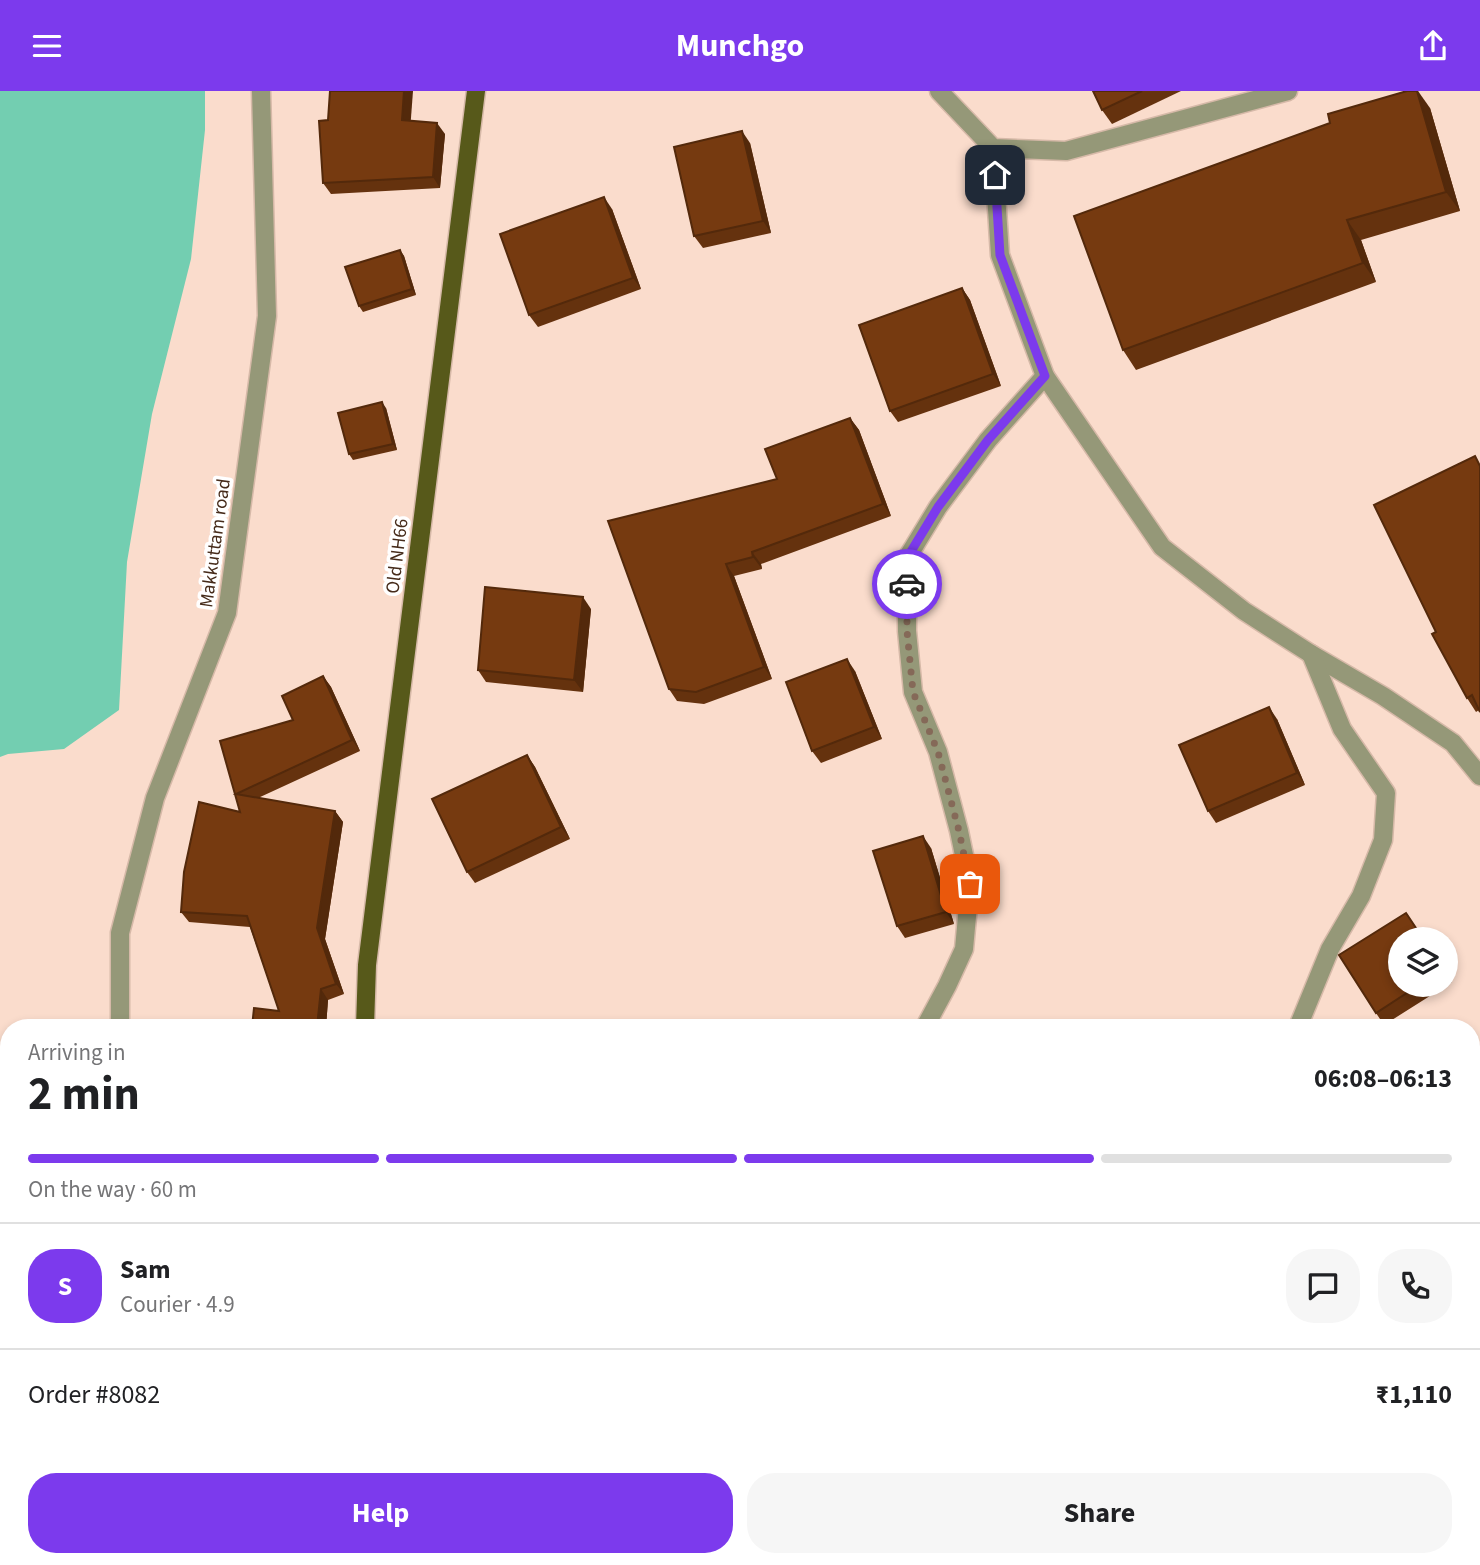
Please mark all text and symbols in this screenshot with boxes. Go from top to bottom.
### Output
text: Munchgo [676,23,804,69]
icon: menu [28,27,66,65]
icon: share [1414,27,1452,65]
pin [965,145,1025,205]
icon: home [976,156,1014,194]
street label: Makkuttam road [193,477,238,609]
street label: Old NH66 [379,517,415,595]
courier [872,549,942,619]
icon: car [888,565,926,603]
pin [940,854,1000,914]
icon: bag [951,865,989,903]
map controls [1388,927,1458,997]
button: layers [1388,927,1458,997]
text: Arriving in [28,1036,126,1069]
text: 06:08–06:13 [1314,1060,1452,1097]
text: 2 min [28,1062,140,1127]
text: On the way · 60 m [28,1173,197,1206]
button: chat [1286,1249,1360,1323]
button: phone [1378,1249,1452,1323]
text: Sam [120,1251,170,1288]
text: S [58,1268,72,1305]
text: Courier · 4.9 [120,1288,235,1321]
text: Order #8082 [28,1376,160,1413]
text: ₹1,110 [1376,1376,1452,1413]
button: Help [28,1473,733,1553]
button: Share [747,1473,1452,1553]

